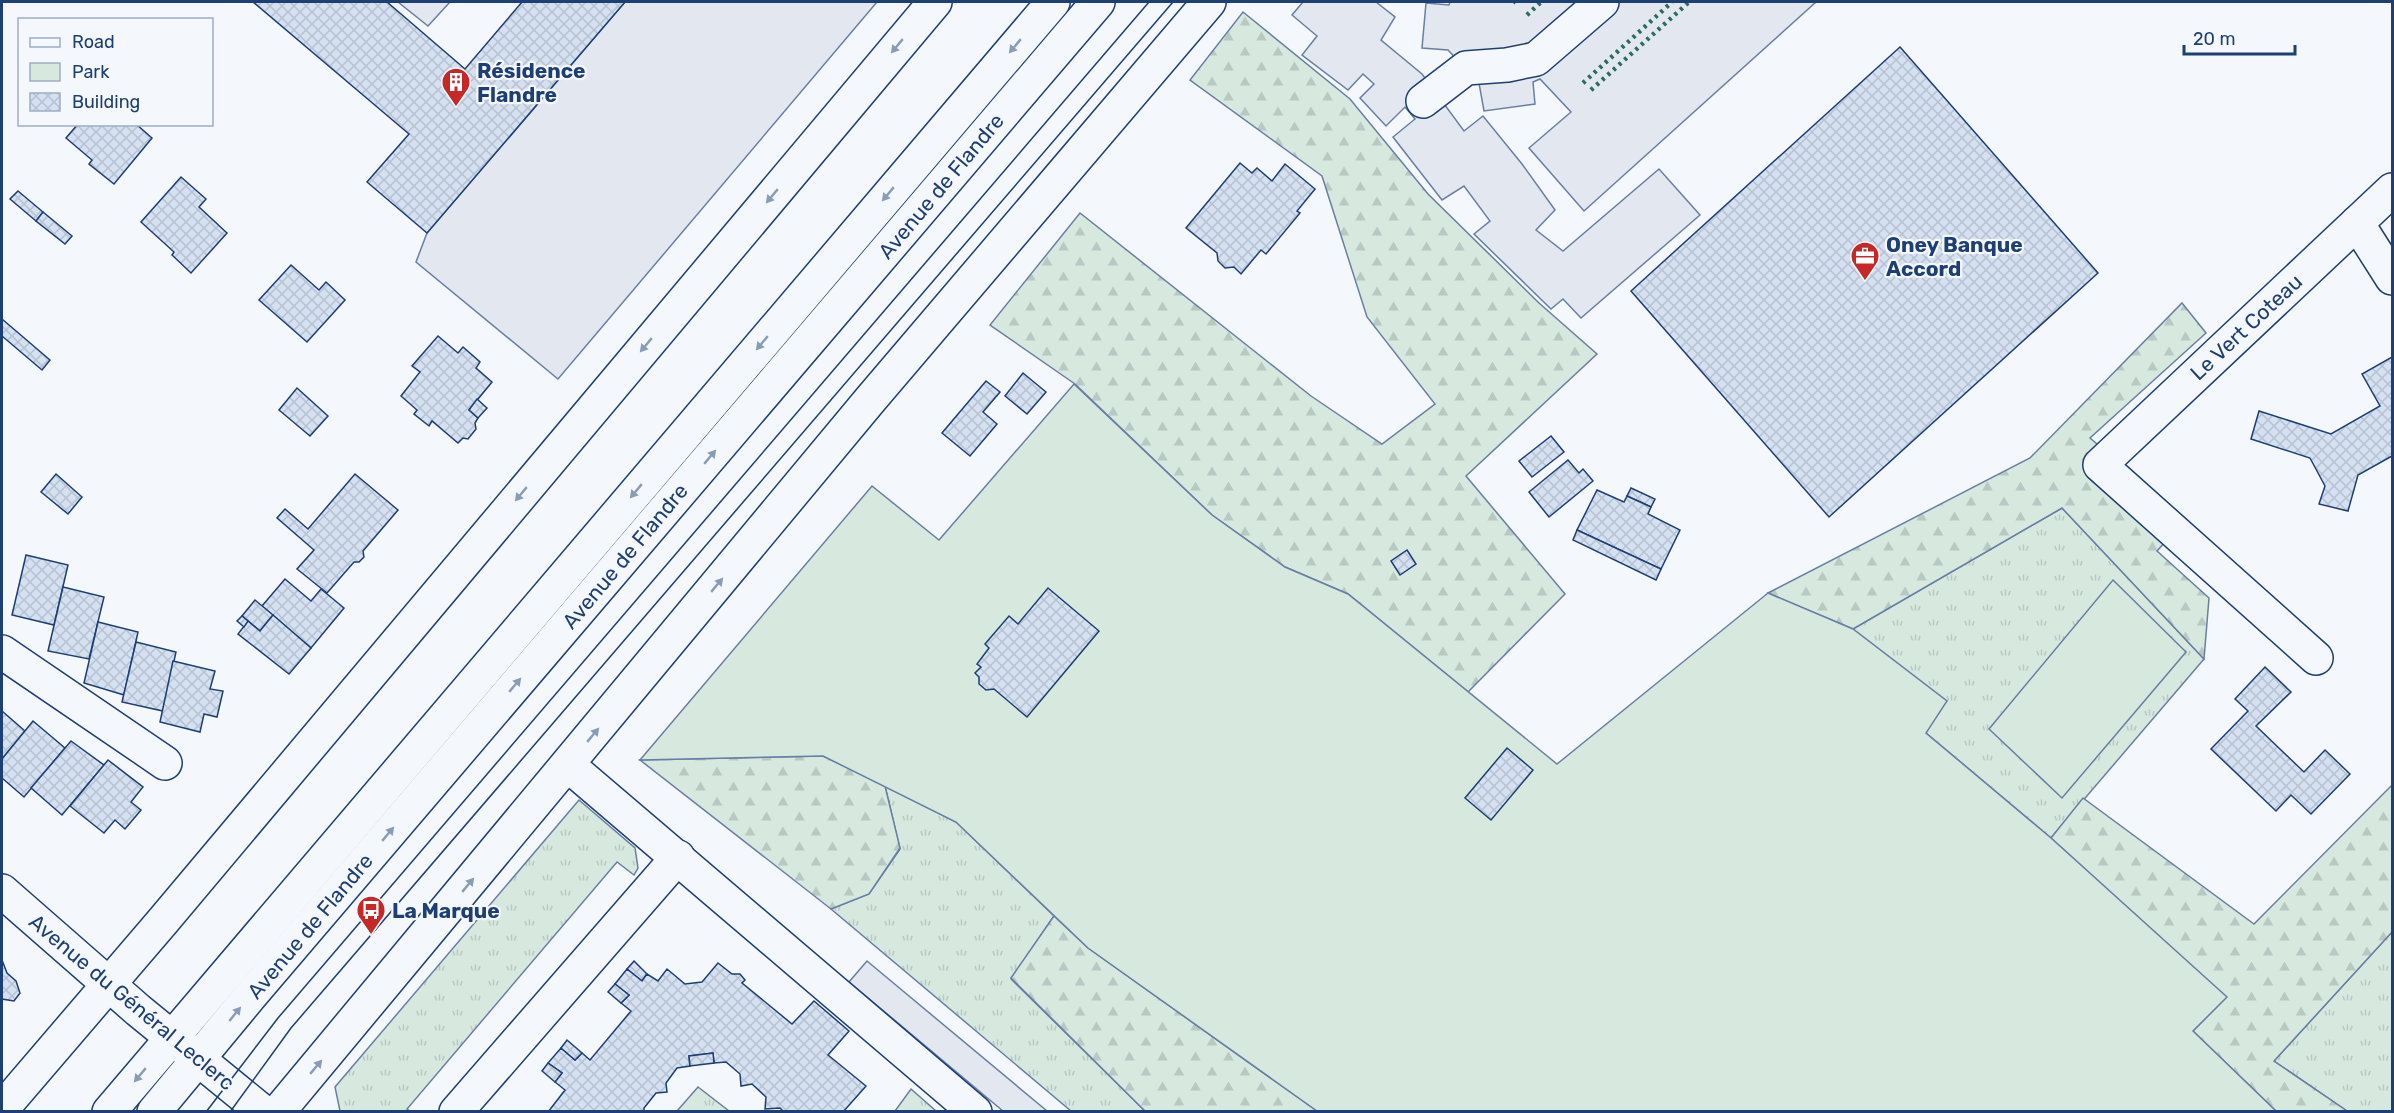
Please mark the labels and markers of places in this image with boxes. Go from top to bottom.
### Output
place label: Résidence Flandre [477,58,586,107]
building icon: Résidence Flandre [440,66,472,108]
place label: Oney Banque Accord [1886,232,2023,281]
office icon: Oney Banque Accord [1849,240,1881,282]
bus stop icon: La Marque [355,894,387,936]
place label: La Marque [392,898,500,923]

